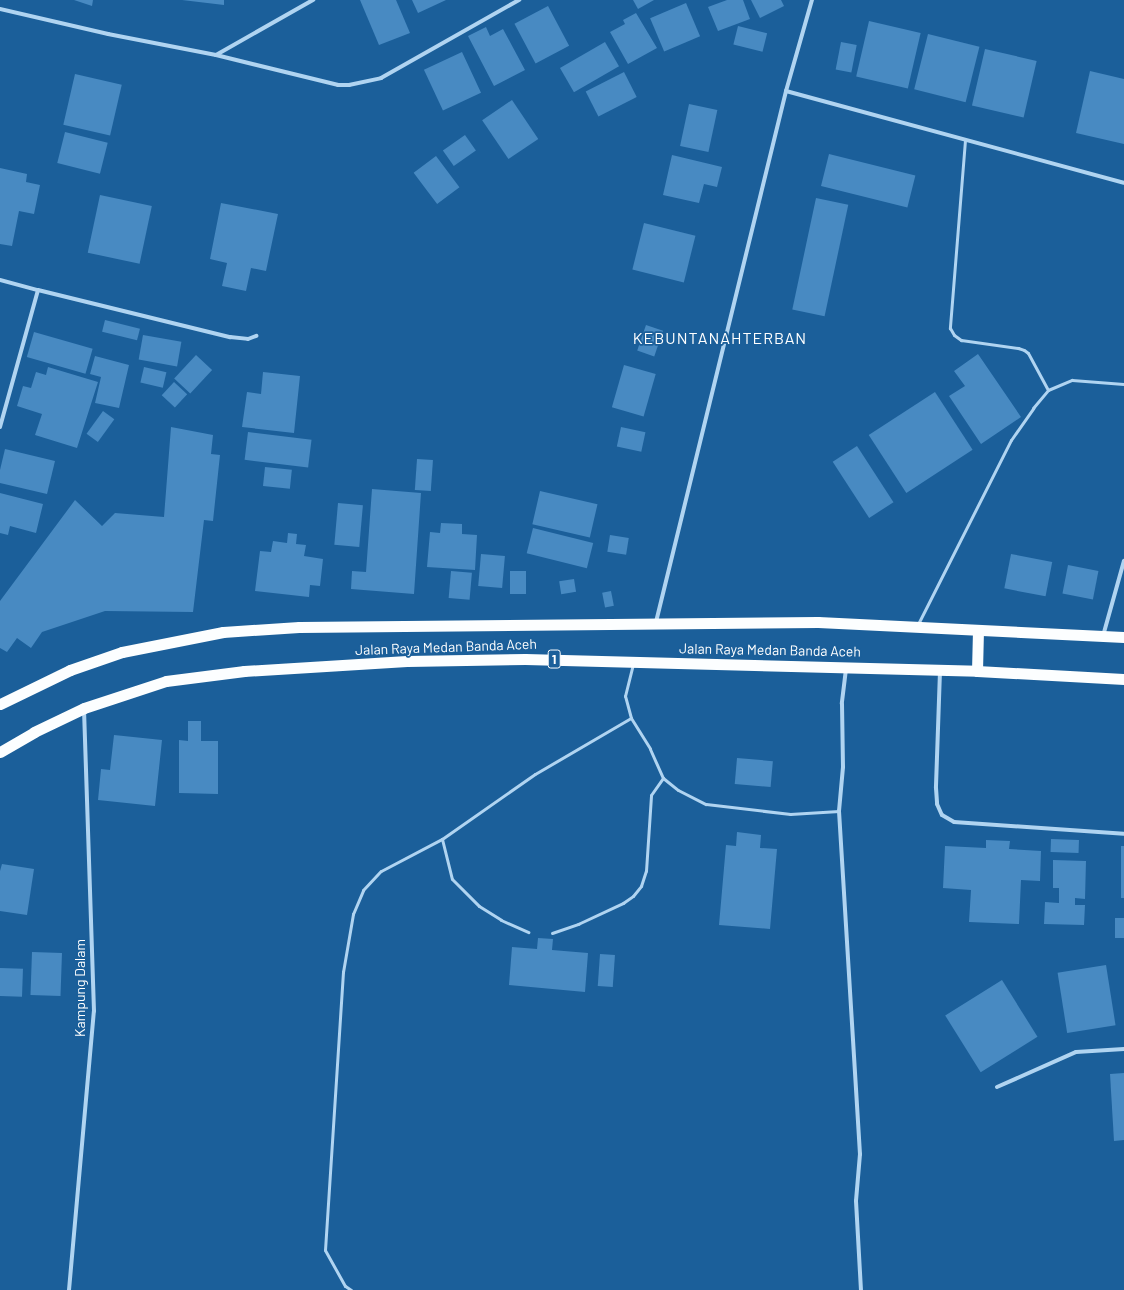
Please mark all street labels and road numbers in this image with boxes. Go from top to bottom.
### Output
street label: Jalan Raya Medan Banda Aceh [355,635,537,659]
street label: Jalan Raya Medan Banda Aceh [679,640,861,660]
road number: 1 [547,648,561,670]
street label: Kampung Dalam [72,939,88,1037]

